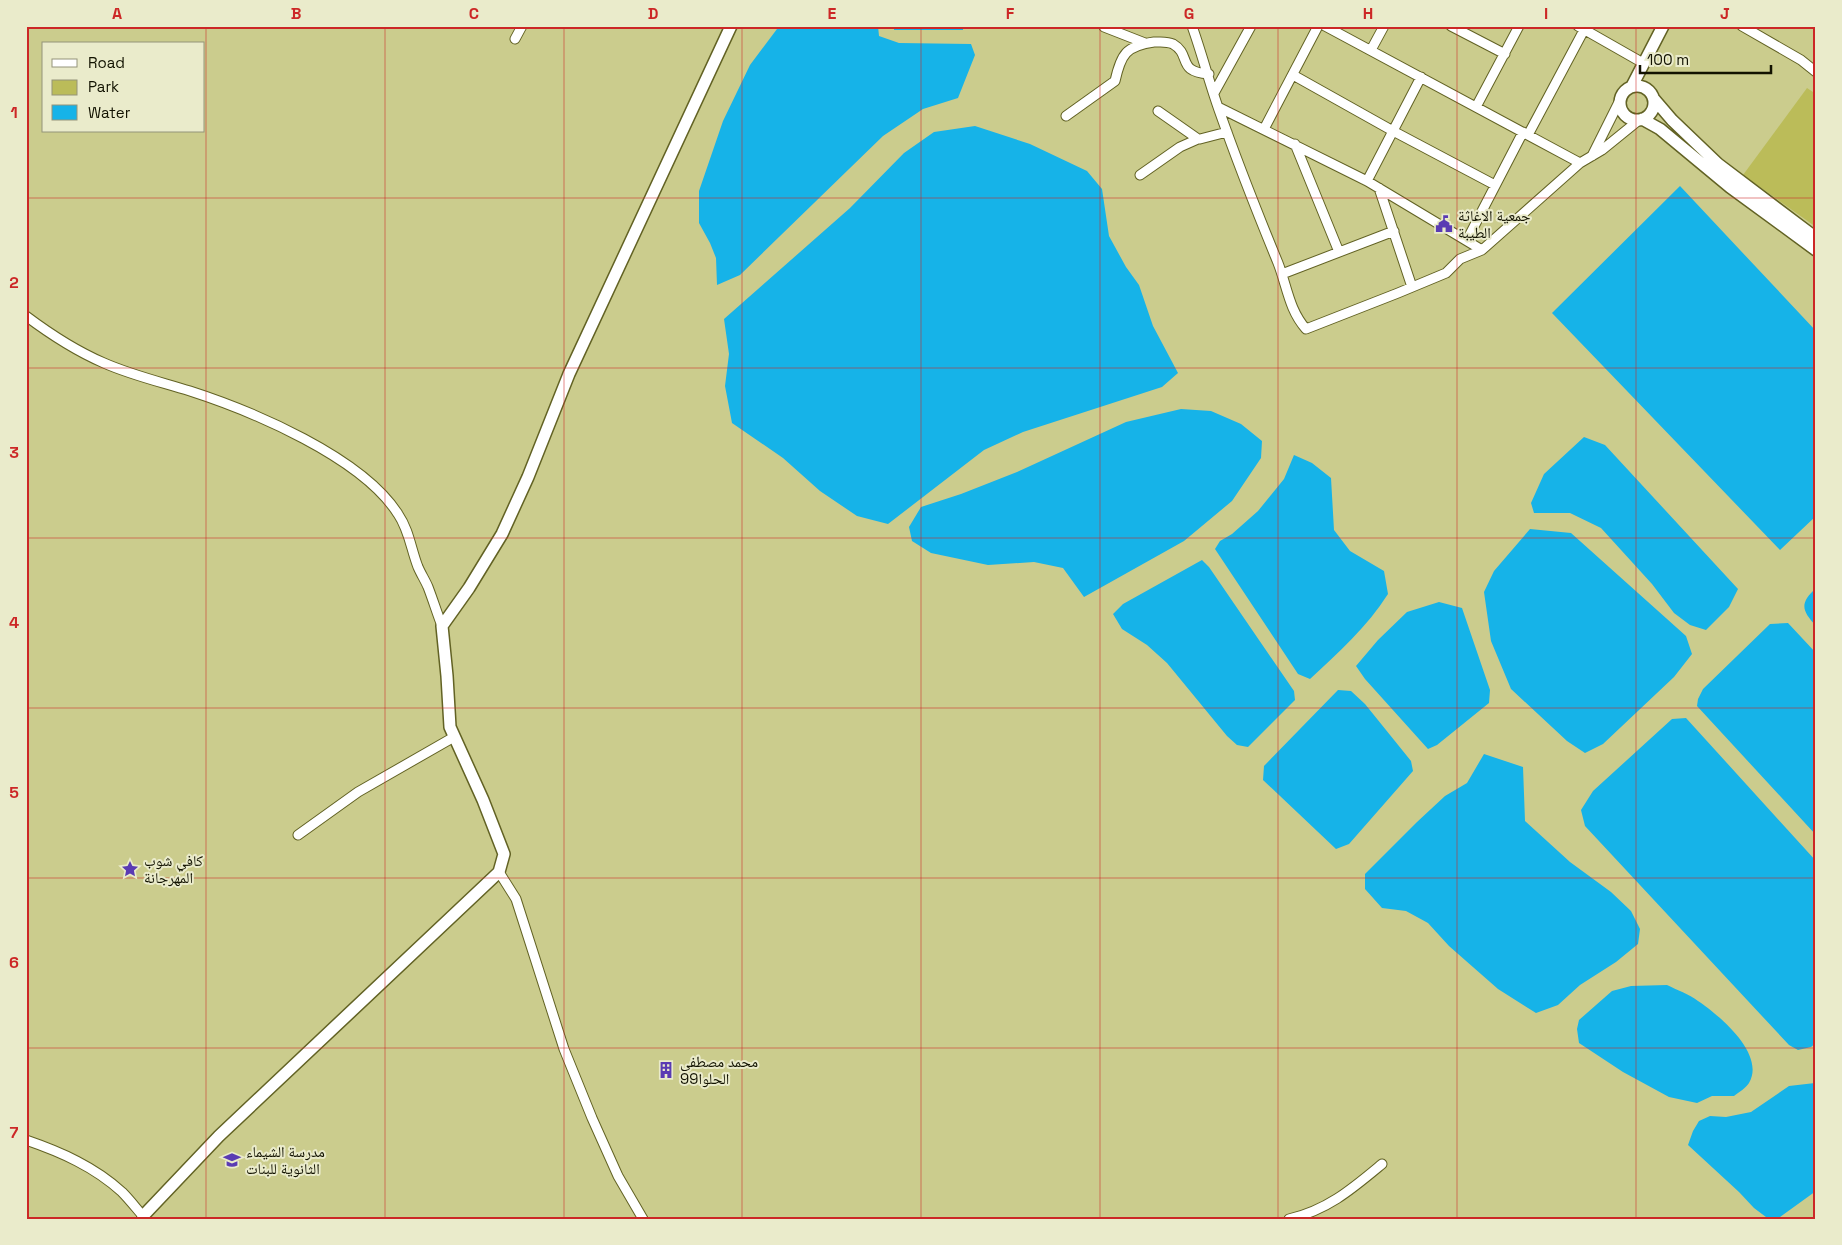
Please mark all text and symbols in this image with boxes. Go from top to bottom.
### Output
text: A [112,3,122,24]
text: B [291,3,301,24]
text: C [469,3,479,24]
text: D [648,3,658,24]
text: E [828,3,837,24]
text: F [1006,3,1015,24]
text: G [1184,3,1194,24]
text: H [1363,3,1373,24]
text: I [1544,3,1548,24]
text: J [1720,3,1730,24]
legend [42,42,205,132]
scale bar [1640,42,1771,74]
text: 100 m [1647,50,1689,69]
text: Road [88,53,125,72]
text: Park [88,77,119,96]
text: 1 [10,102,18,123]
text: Water [88,103,131,122]
place label: جمعية الاغاثة الطيبة [1458,206,1531,242]
public building icon: جمعية الاغاثة الطيبة [1434,214,1454,234]
text: 2 [9,272,19,293]
text: 3 [9,442,19,463]
text: 4 [9,612,19,633]
text: 5 [9,782,19,803]
place label: كافي شوب المهرجانة [144,851,203,887]
place icon: كافي شوب المهرجانة [120,859,140,879]
text: 6 [9,952,19,973]
place label: محمد مصطفى الحلوا99 [680,1052,758,1088]
building icon: محمد مصطفى الحلوا99 [656,1060,676,1080]
text: 7 [10,1122,19,1143]
place label: مدرسة الشيماء الثانوية للبنات [246,1142,325,1178]
school or university icon: مدرسة الشيماء الثانوية للبنات [222,1150,242,1170]

